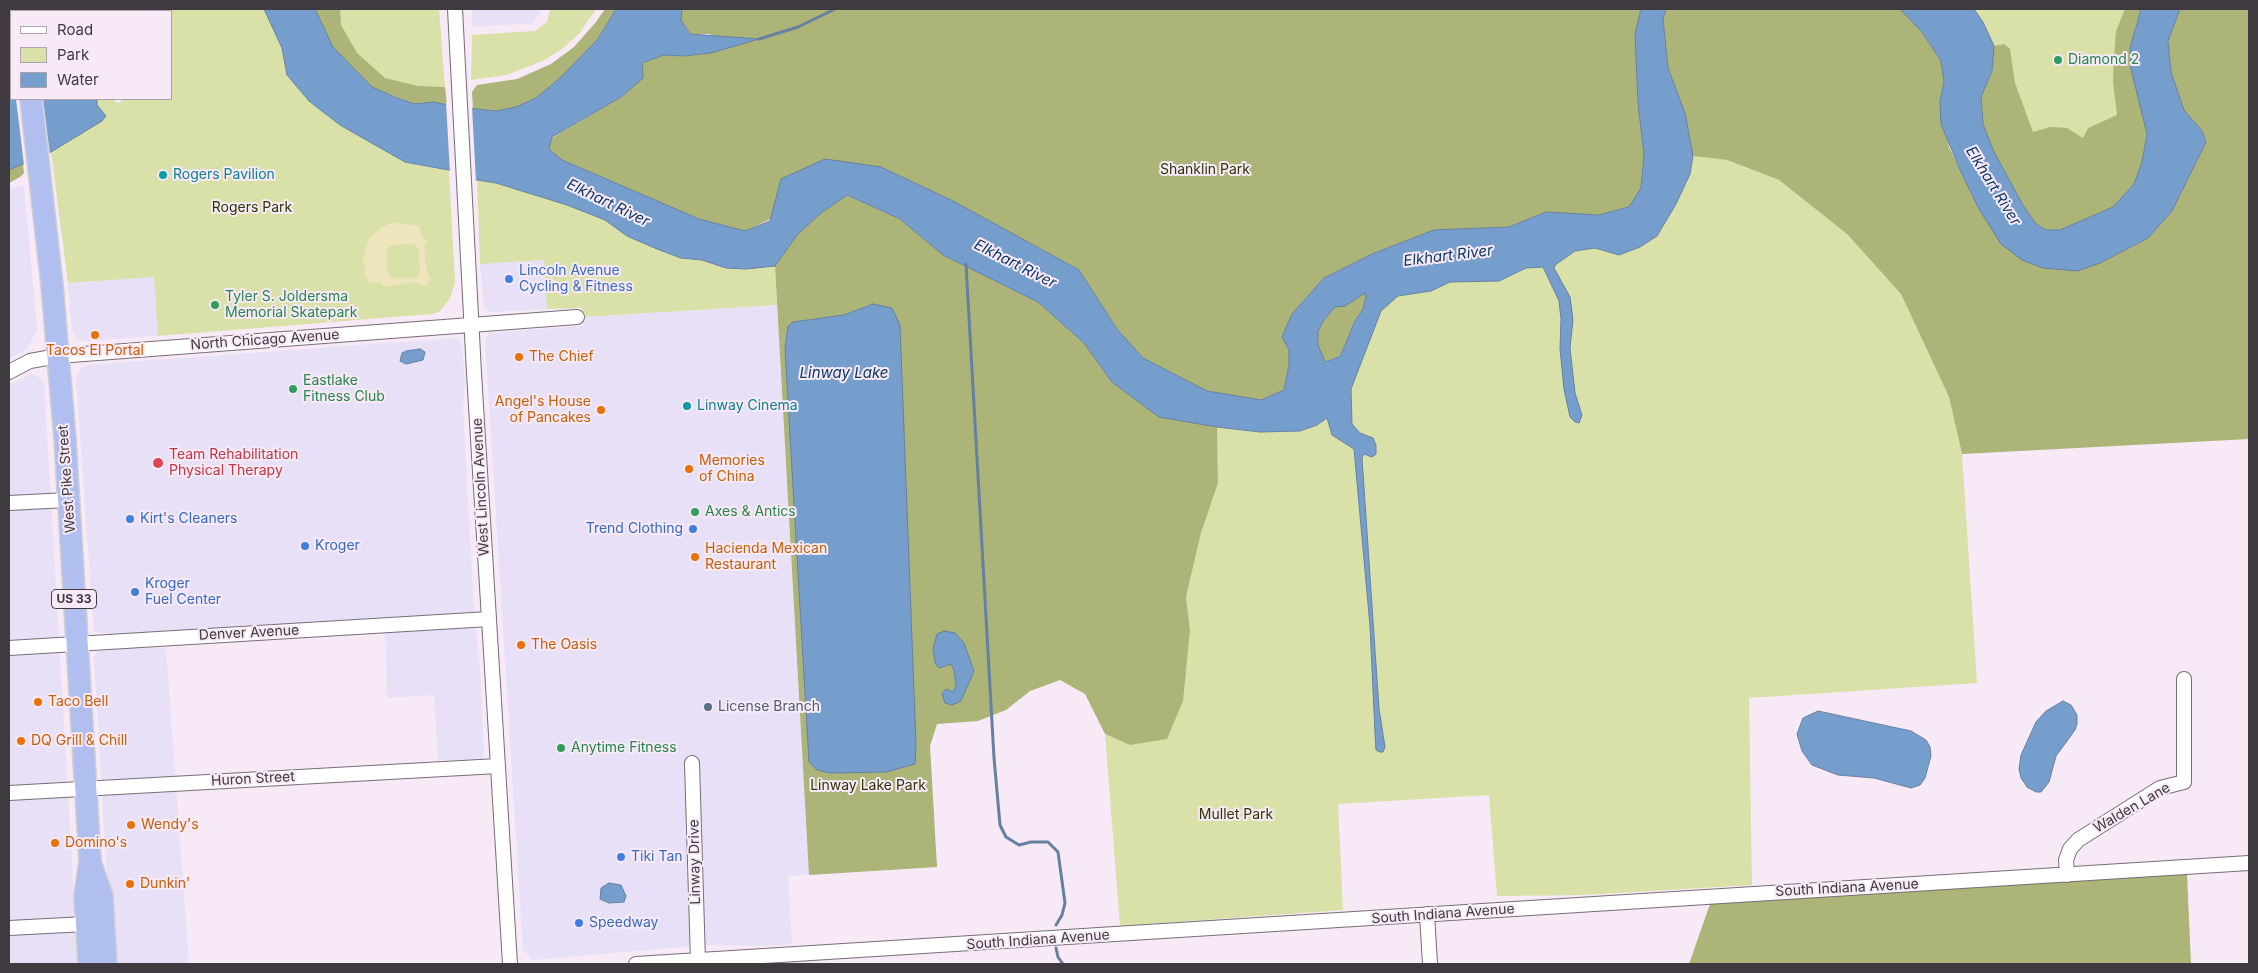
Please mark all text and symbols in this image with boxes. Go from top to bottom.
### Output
legend [10,10,172,100]
text: Road [57,20,93,39]
text: Park [57,45,89,64]
place label: Diamond 2 [2068,52,2139,68]
marker: Diamond 2 [2052,54,2064,66]
text: Water [57,70,99,89]
water label: Elkhart River [1962,143,2024,229]
park label: Shanklin Park [1160,162,1250,178]
place label: Rogers Pavilion [173,167,275,183]
marker: Rogers Pavilion [157,169,169,181]
water label: Elkhart River [564,175,652,231]
park label: Rogers Park [212,200,292,216]
water label: Elkhart River [971,236,1059,292]
water label: Elkhart River [1402,242,1494,270]
place label: Lincoln Avenue Cycling & Fitness [519,263,633,296]
marker: Lincoln Avenue Cycling & Fitness [503,273,515,285]
place label: Tyler S. Joldersma Memorial Skatepark [225,289,357,322]
marker: Tyler S. Joldersma Memorial Skatepark [209,299,221,311]
street label: North Chicago Avenue [190,326,340,354]
marker: Tacos El Portal [89,329,101,341]
place label: Tacos El Portal [46,343,144,359]
place label: The Chief [529,349,594,365]
marker: The Chief [513,351,525,363]
water label: Linway Lake [800,364,888,382]
place label: Eastlake Fitness Club [303,373,385,406]
marker: Eastlake Fitness Club [287,383,299,395]
place label: Angel's House of Pancakes [495,394,591,427]
place label: Linway Cinema [697,398,798,414]
marker: Linway Cinema [681,400,693,412]
marker: Angel's House of Pancakes [595,404,607,416]
street label: West Lincoln Avenue [469,418,493,556]
street label: West Pike Street [55,424,79,534]
place label: Team Rehabilitation Physical Therapy [169,447,298,480]
place label: Memories of China [699,453,765,486]
marker: Team Rehabilitation Physical Therapy [151,456,165,470]
marker: Memories of China [683,463,695,475]
place label: Axes & Antics [705,504,796,520]
marker: Axes & Antics [689,506,701,518]
place label: Kirt's Cleaners [140,511,237,527]
marker: Kirt's Cleaners [124,513,136,525]
place label: Trend Clothing [586,521,683,537]
marker: Trend Clothing [687,523,699,535]
place label: Kroger [315,538,360,554]
marker: Kroger [299,540,311,552]
place label: Hacienda Mexican Restaurant [705,541,827,574]
marker: Hacienda Mexican Restaurant [689,551,701,563]
place label: Kroger Fuel Center [145,576,221,608]
marker: Kroger Fuel Center [129,586,141,598]
road number: US 33 [52,590,96,608]
street label: Denver Avenue [198,622,300,644]
place label: The Oasis [531,637,597,653]
marker: The Oasis [515,639,527,651]
place label: Taco Bell [48,694,108,710]
marker: Taco Bell [32,696,44,708]
place label: License Branch [718,699,820,715]
marker: License Branch [702,701,714,713]
place label: DQ Grill & Chill [31,733,127,749]
marker: DQ Grill & Chill [15,735,27,747]
place label: Anytime Fitness [571,740,677,756]
marker: Anytime Fitness [555,742,567,754]
street label: Huron Street [211,768,295,790]
park label: Linway Lake Park [810,778,926,794]
street label: Walden Lane [2091,779,2173,837]
park label: Mullet Park [1199,807,1273,823]
place label: Wendy's [141,817,199,833]
marker: Wendy's [125,819,137,831]
street label: Linway Drive [686,819,704,905]
place label: Domino's [65,835,127,851]
marker: Domino's [49,837,61,849]
place label: Tiki Tan [631,849,683,865]
marker: Tiki Tan [615,851,627,863]
place label: Dunkin' [140,876,190,892]
street label: South Indiana Avenue [1775,876,1919,900]
marker: Dunkin' [124,878,136,890]
street label: South Indiana Avenue [1371,901,1515,927]
place label: Speedway [589,915,658,931]
marker: Speedway [573,917,585,929]
street label: South Indiana Avenue [966,927,1110,953]

